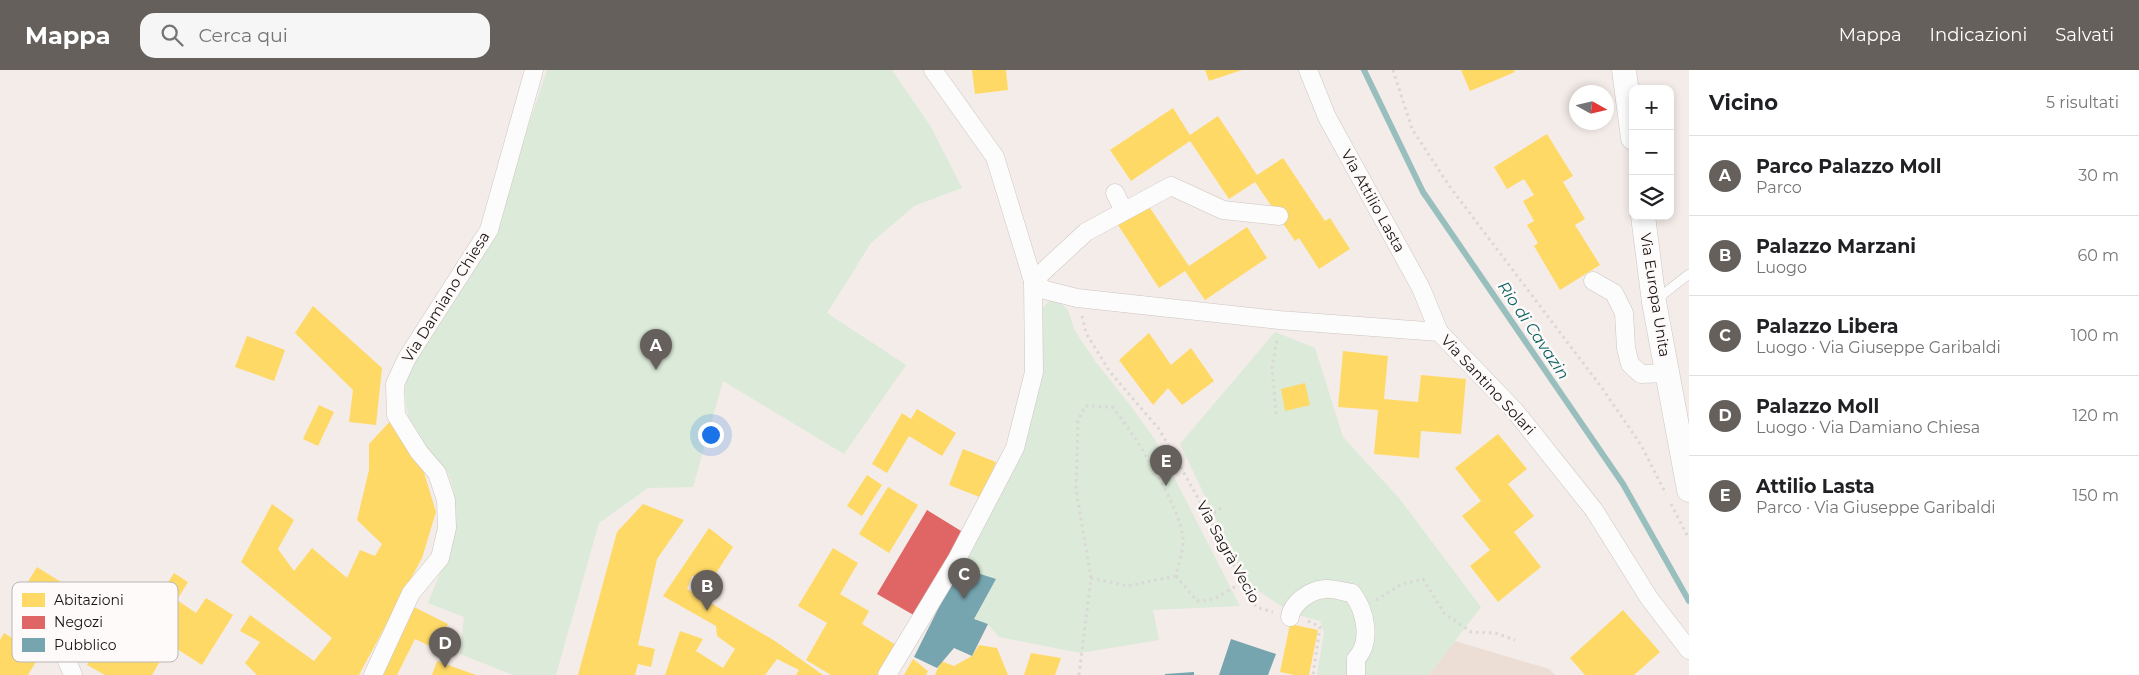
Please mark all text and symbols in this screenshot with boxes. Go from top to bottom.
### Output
search box [140,13,490,58]
text: Mappa [25,21,110,50]
icon: search [158,21,186,49]
text: Cerca qui [198,24,288,47]
text: Mappa [1839,24,1902,46]
text: Indicazioni [1930,24,2027,46]
text: Salvati [2055,24,2114,46]
north arrow [1569,85,1614,130]
map controls [1629,85,1674,220]
button: + [1629,85,1674,130]
text: Vicino [1709,90,1778,115]
text: 5 risultati [2046,93,2119,112]
button: − [1629,130,1674,175]
street label: Via Attilio Lasta [1337,146,1410,256]
text: Parco Palazzo Moll [1756,155,1941,178]
text: A [1719,166,1731,185]
text: 30 m [2078,166,2119,185]
button: layers [1629,175,1674,220]
text: Parco [1756,178,1802,197]
street label: Via Damiano Chiesa [398,228,494,366]
street label: Via Europa Unita [1636,231,1675,358]
text: Palazzo Marzani [1756,235,1916,258]
text: B [1719,246,1731,265]
text: 60 m [2077,246,2119,265]
text: Luogo [1756,258,1807,277]
water label: Rio di Cavazin [1494,278,1573,383]
text: Palazzo Libera [1756,315,1899,338]
text: C [1719,326,1731,345]
text: 100 m [2071,326,2119,345]
pin: A [640,329,672,370]
street label: Via Santino Solari [1437,331,1540,439]
text: Luogo · Via Giuseppe Garibaldi [1756,338,2001,357]
text: Palazzo Moll [1756,395,1879,418]
text: D [1718,406,1732,425]
text: 120 m [2072,406,2119,425]
text: Luogo · Via Damiano Chiesa [1756,418,1980,437]
your location [698,422,724,448]
pin: E [1150,445,1182,486]
text: Attilio Lasta [1756,475,1875,498]
text: E [1720,486,1730,505]
text: 150 m [2072,486,2119,505]
street label: Via Sagrà Vecio [1192,497,1264,606]
text: Parco · Via Giuseppe Garibaldi [1756,498,1996,517]
pin: C [948,558,980,599]
pin: B [691,570,723,611]
legend [12,582,178,662]
text: Abitazioni [54,591,124,609]
text: Negozi [54,613,103,631]
pin: D [429,627,461,668]
text: Pubblico [54,636,117,654]

